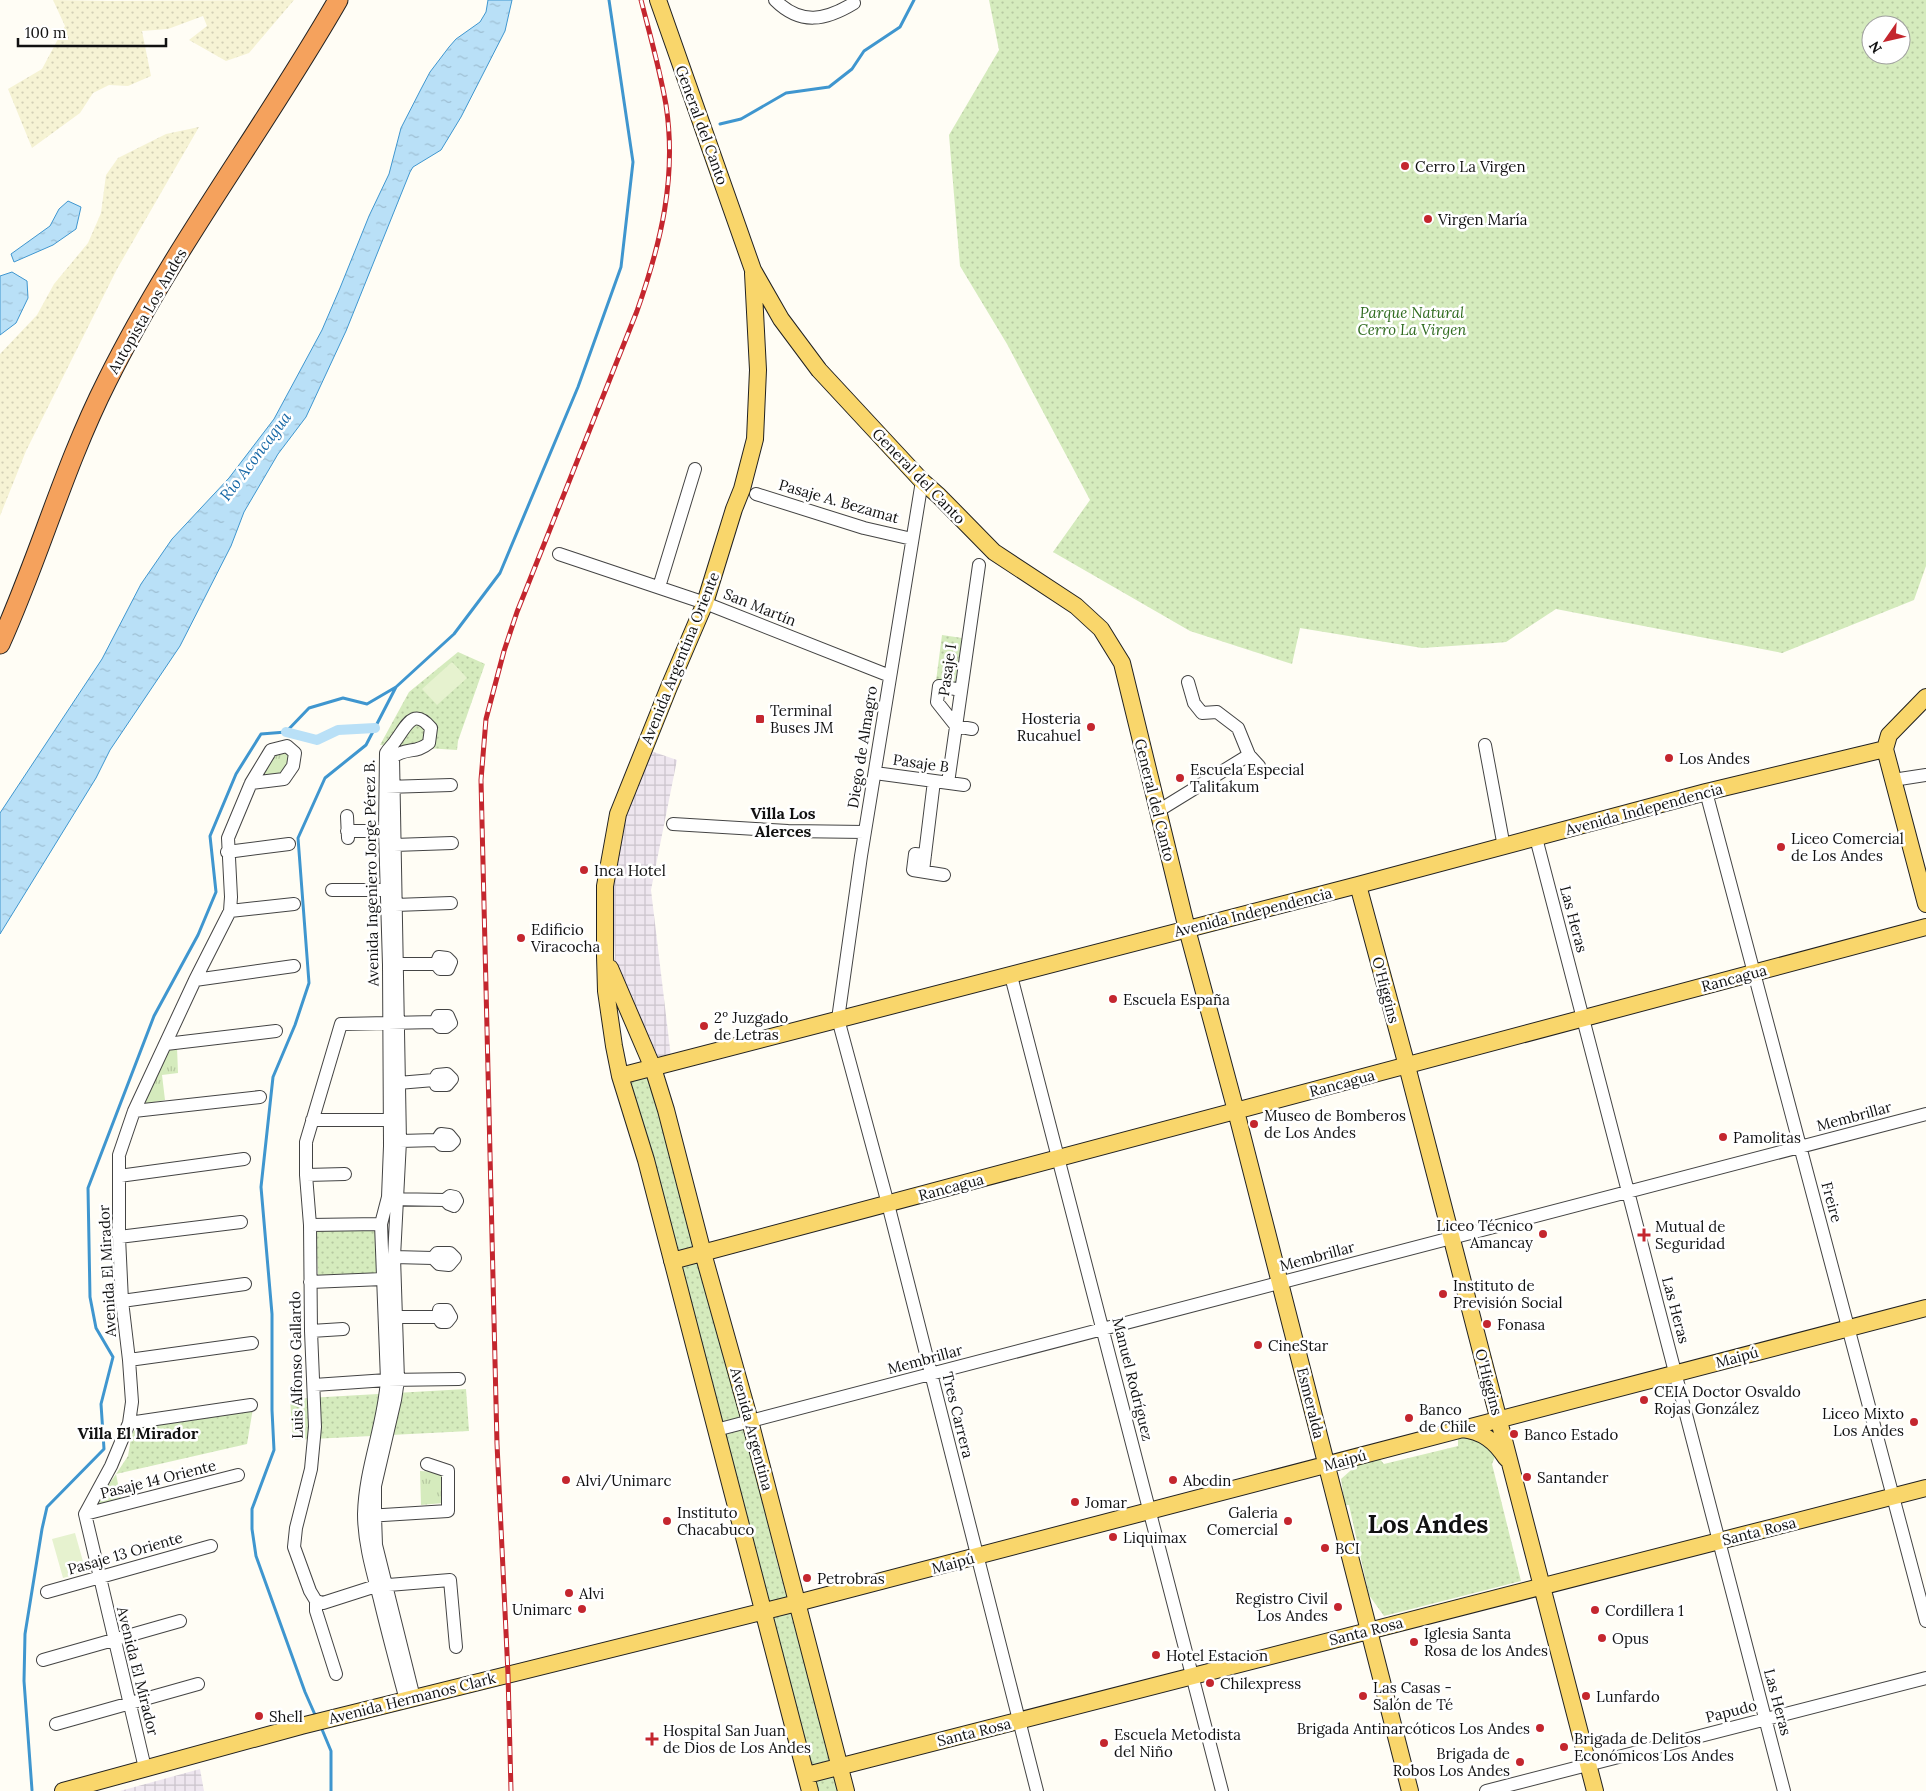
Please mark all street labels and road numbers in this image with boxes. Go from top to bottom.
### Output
street label: General del Canto [672,63,733,188]
street label: Autopista Los Andes [103,245,191,378]
street label: General del Canto [868,424,970,528]
street label: Pasaje A. Bezamat [777,475,901,527]
street label: Avenida Argentina Oriente [636,569,723,748]
street label: San Martín [721,584,799,630]
street label: Pasaje I [934,643,960,697]
street label: Diego de Almagro [843,684,881,810]
street label: General del Canto [1131,737,1179,864]
street label: Pasaje B [892,750,950,776]
street label: Avenida Ingeniero Jorge Pérez B. [360,759,382,988]
street label: Avenida Independencia [1562,779,1725,839]
street label: Avenida Independencia [1171,883,1334,941]
street label: Las Heras [1556,884,1592,954]
street label: O'Higgins [1368,955,1404,1025]
street label: Rancagua [1699,960,1769,996]
street label: Rancagua [1307,1065,1377,1101]
street label: Membrillar [1814,1097,1894,1135]
street label: Rancagua [916,1169,986,1205]
street label: Freire [1817,1180,1847,1224]
street label: Avenida El Mirador [94,1204,120,1339]
street label: Membrillar [1277,1237,1357,1275]
street label: Las Heras [1658,1275,1694,1345]
street label: Luis Alfonso Gallardo [285,1291,307,1439]
street label: Manuel Rodríguez [1108,1315,1158,1443]
street label: Membrillar [885,1340,965,1378]
street label: Maipú [1713,1342,1761,1372]
street label: O'Higgins [1471,1347,1507,1417]
street label: Avenida Argentina [726,1364,778,1493]
street label: Esmeralda [1293,1365,1329,1441]
street label: Tres Carrera [938,1370,978,1460]
street label: Maipú [1321,1445,1369,1475]
street label: Pasaje 14 Oriente [98,1455,218,1503]
street label: Santa Rosa [1720,1513,1798,1549]
street label: Pasaje 13 Oriente [65,1527,185,1579]
street label: Maipú [929,1548,977,1578]
street label: Avenida El Mirador [113,1603,163,1738]
street label: Santa Rosa [1327,1613,1405,1649]
street label: Las Heras [1760,1667,1796,1737]
street label: Avenida Hermanos Clark [326,1668,497,1728]
street label: Papudo [1703,1695,1759,1727]
street label: Santa Rosa [935,1714,1013,1750]

